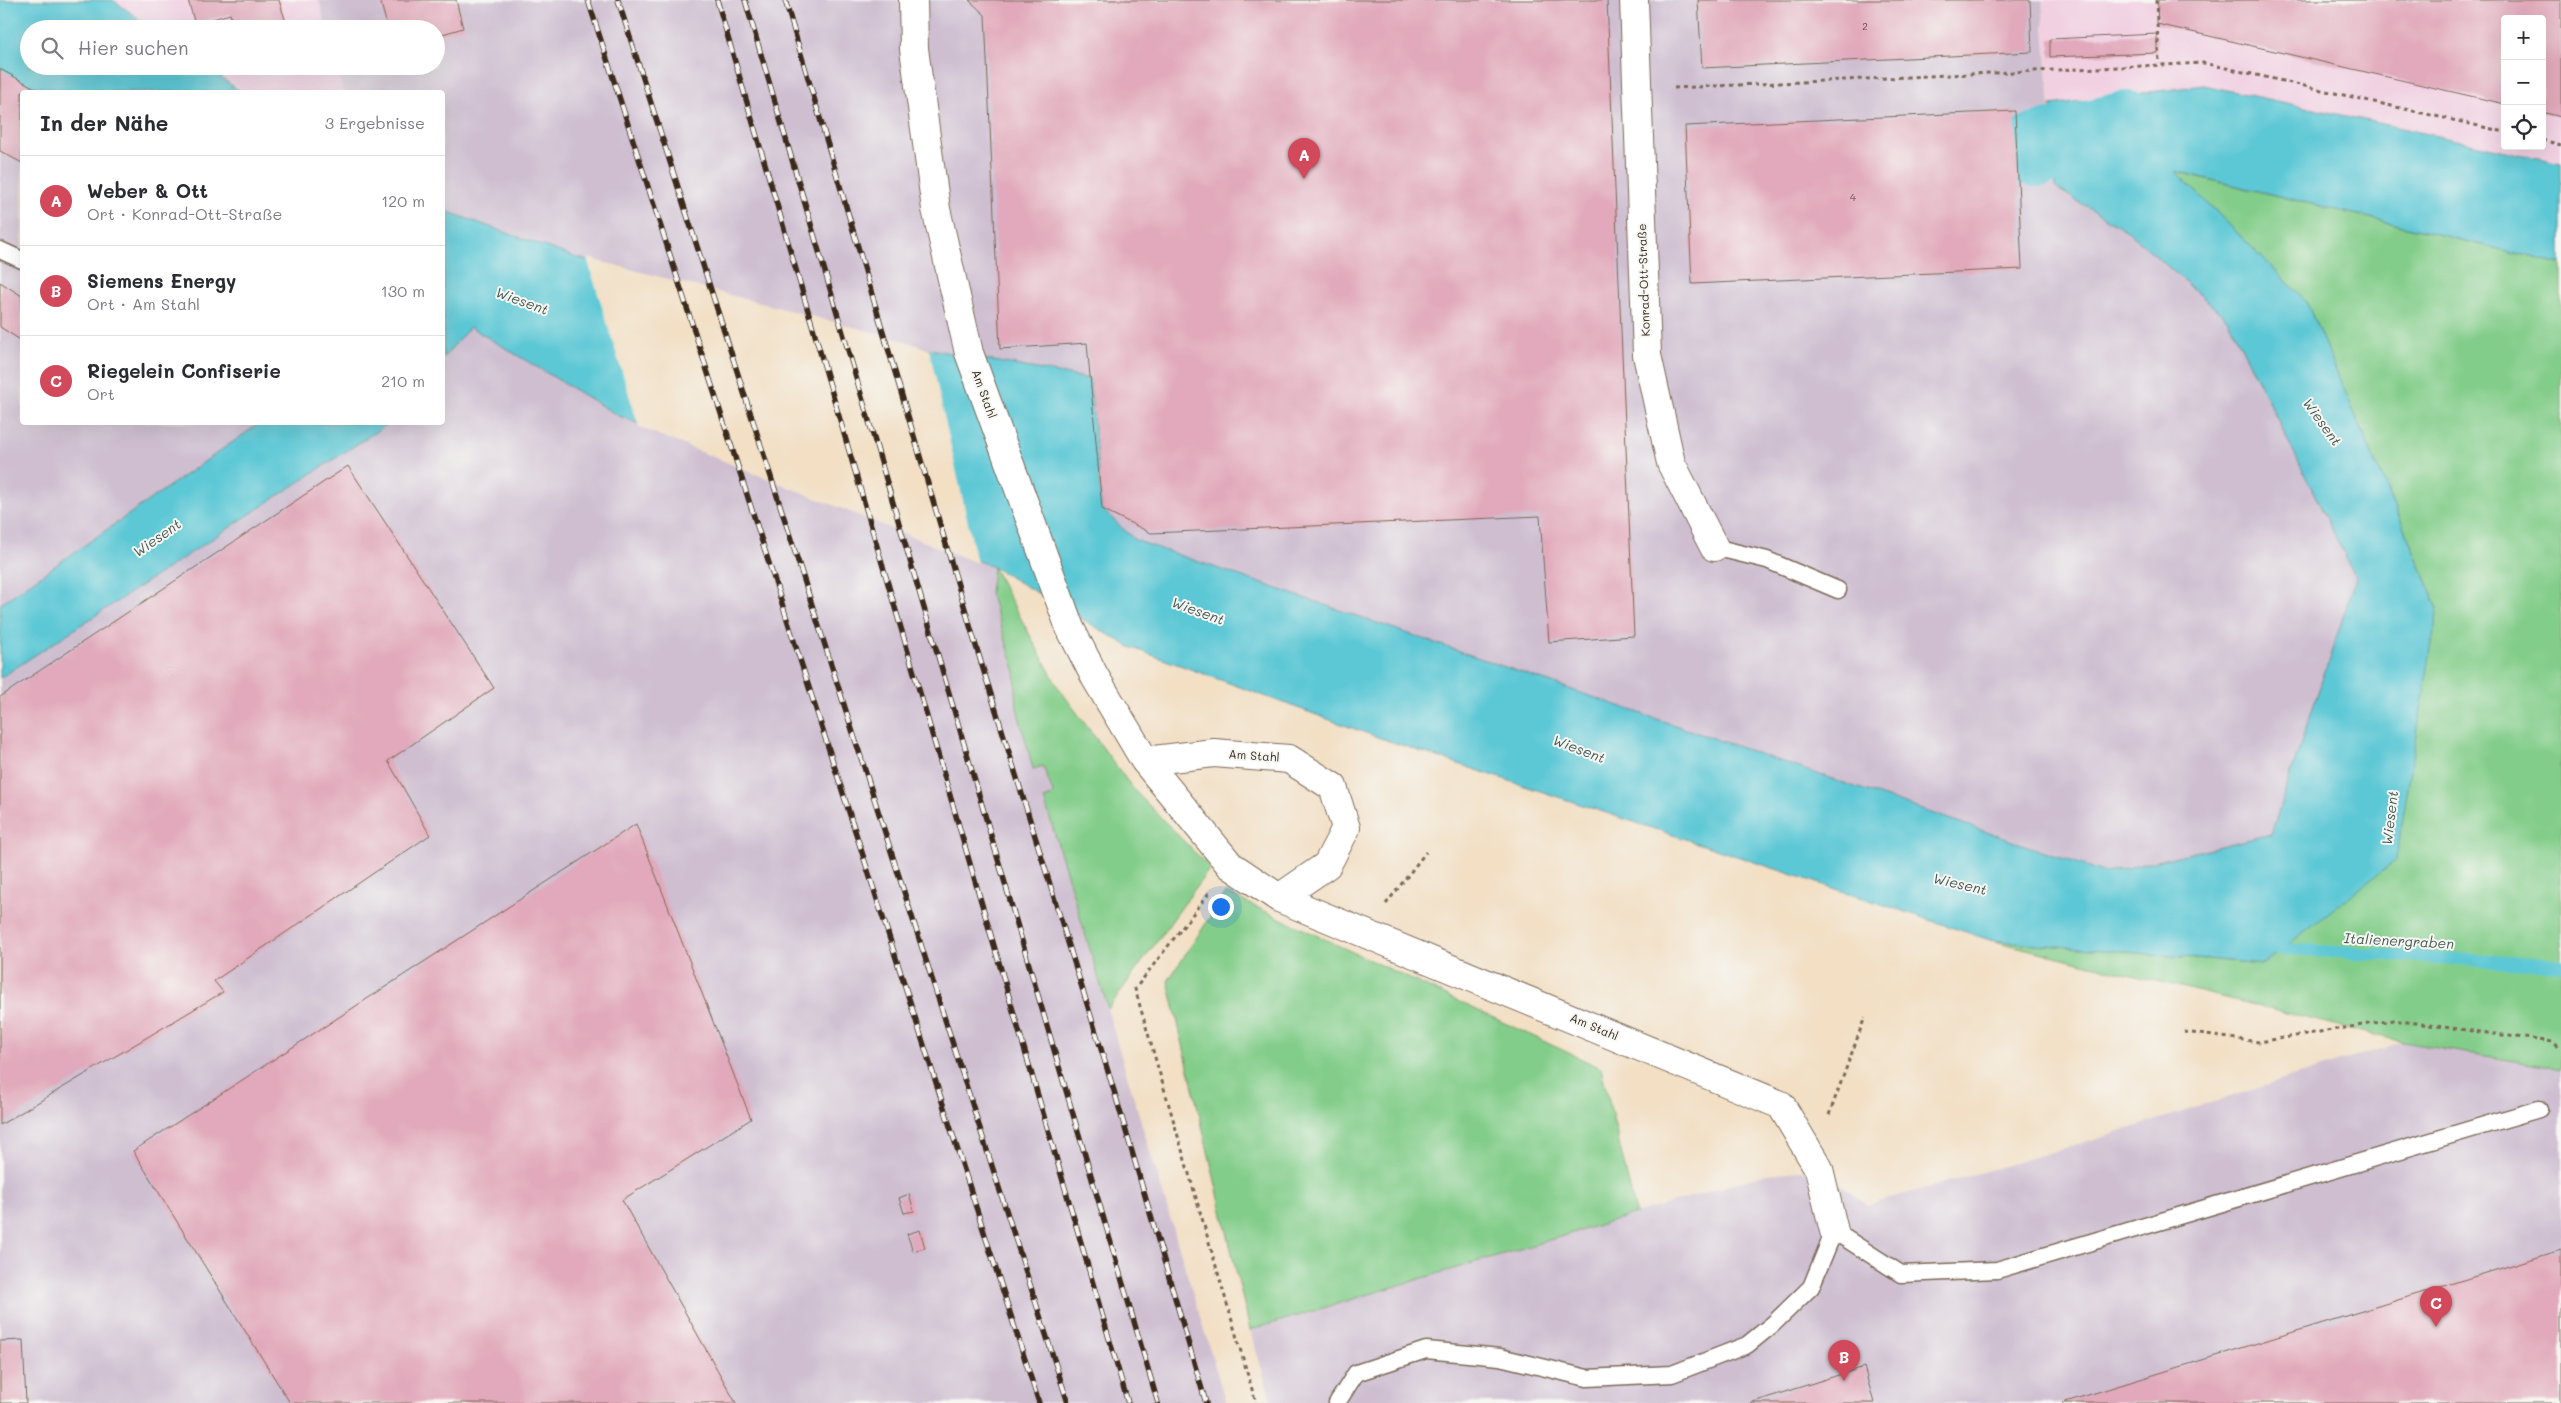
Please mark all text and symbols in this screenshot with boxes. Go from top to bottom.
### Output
map controls [2501,15,2546,150]
button: + [2501,15,2546,60]
house number: 2 [1862,19,1868,33]
search box [20,20,445,75]
icon: search [38,34,66,62]
text: Hier suchen [78,35,189,60]
button: − [2501,60,2546,105]
button: locate [2501,105,2546,150]
text: In der Nähe [40,109,168,136]
text: 3 Ergebnisse [325,112,425,133]
pin: A [1288,138,1320,179]
text: Weber & Ott [87,178,208,203]
text: A [50,190,62,211]
text: 120 m [381,190,425,211]
house number: 4 [1850,190,1856,204]
text: Ort · Konrad-Ott-Straße [87,203,283,224]
street label: Konrad-Ott-Straße [1633,223,1653,337]
text: Siemens Energy [87,268,236,293]
text: B [51,280,61,301]
text: 130 m [381,280,425,301]
water label: Wiesent [493,282,551,319]
text: Ort · Am Stahl [87,293,200,314]
text: Riegelein Confiserie [87,358,281,383]
street label: Am Stahl [969,367,1001,420]
text: C [50,370,62,391]
text: 210 m [381,370,425,391]
text: Ort [87,383,115,404]
water label: Wiesent [2299,394,2346,449]
water label: Wiesent [129,514,185,561]
water label: Wiesent [1169,592,1227,629]
water label: Wiesent [1550,730,1608,767]
street label: Am Stahl [1228,745,1280,765]
water label: Wiesent [2377,790,2402,846]
water label: Wiesent [1931,868,1989,899]
your location [1208,894,1234,920]
water label: Italienergraben [2344,928,2455,953]
street label: Am Stahl [1568,1009,1621,1043]
pin: C [2420,1286,2452,1327]
pin: B [1828,1340,1860,1381]

